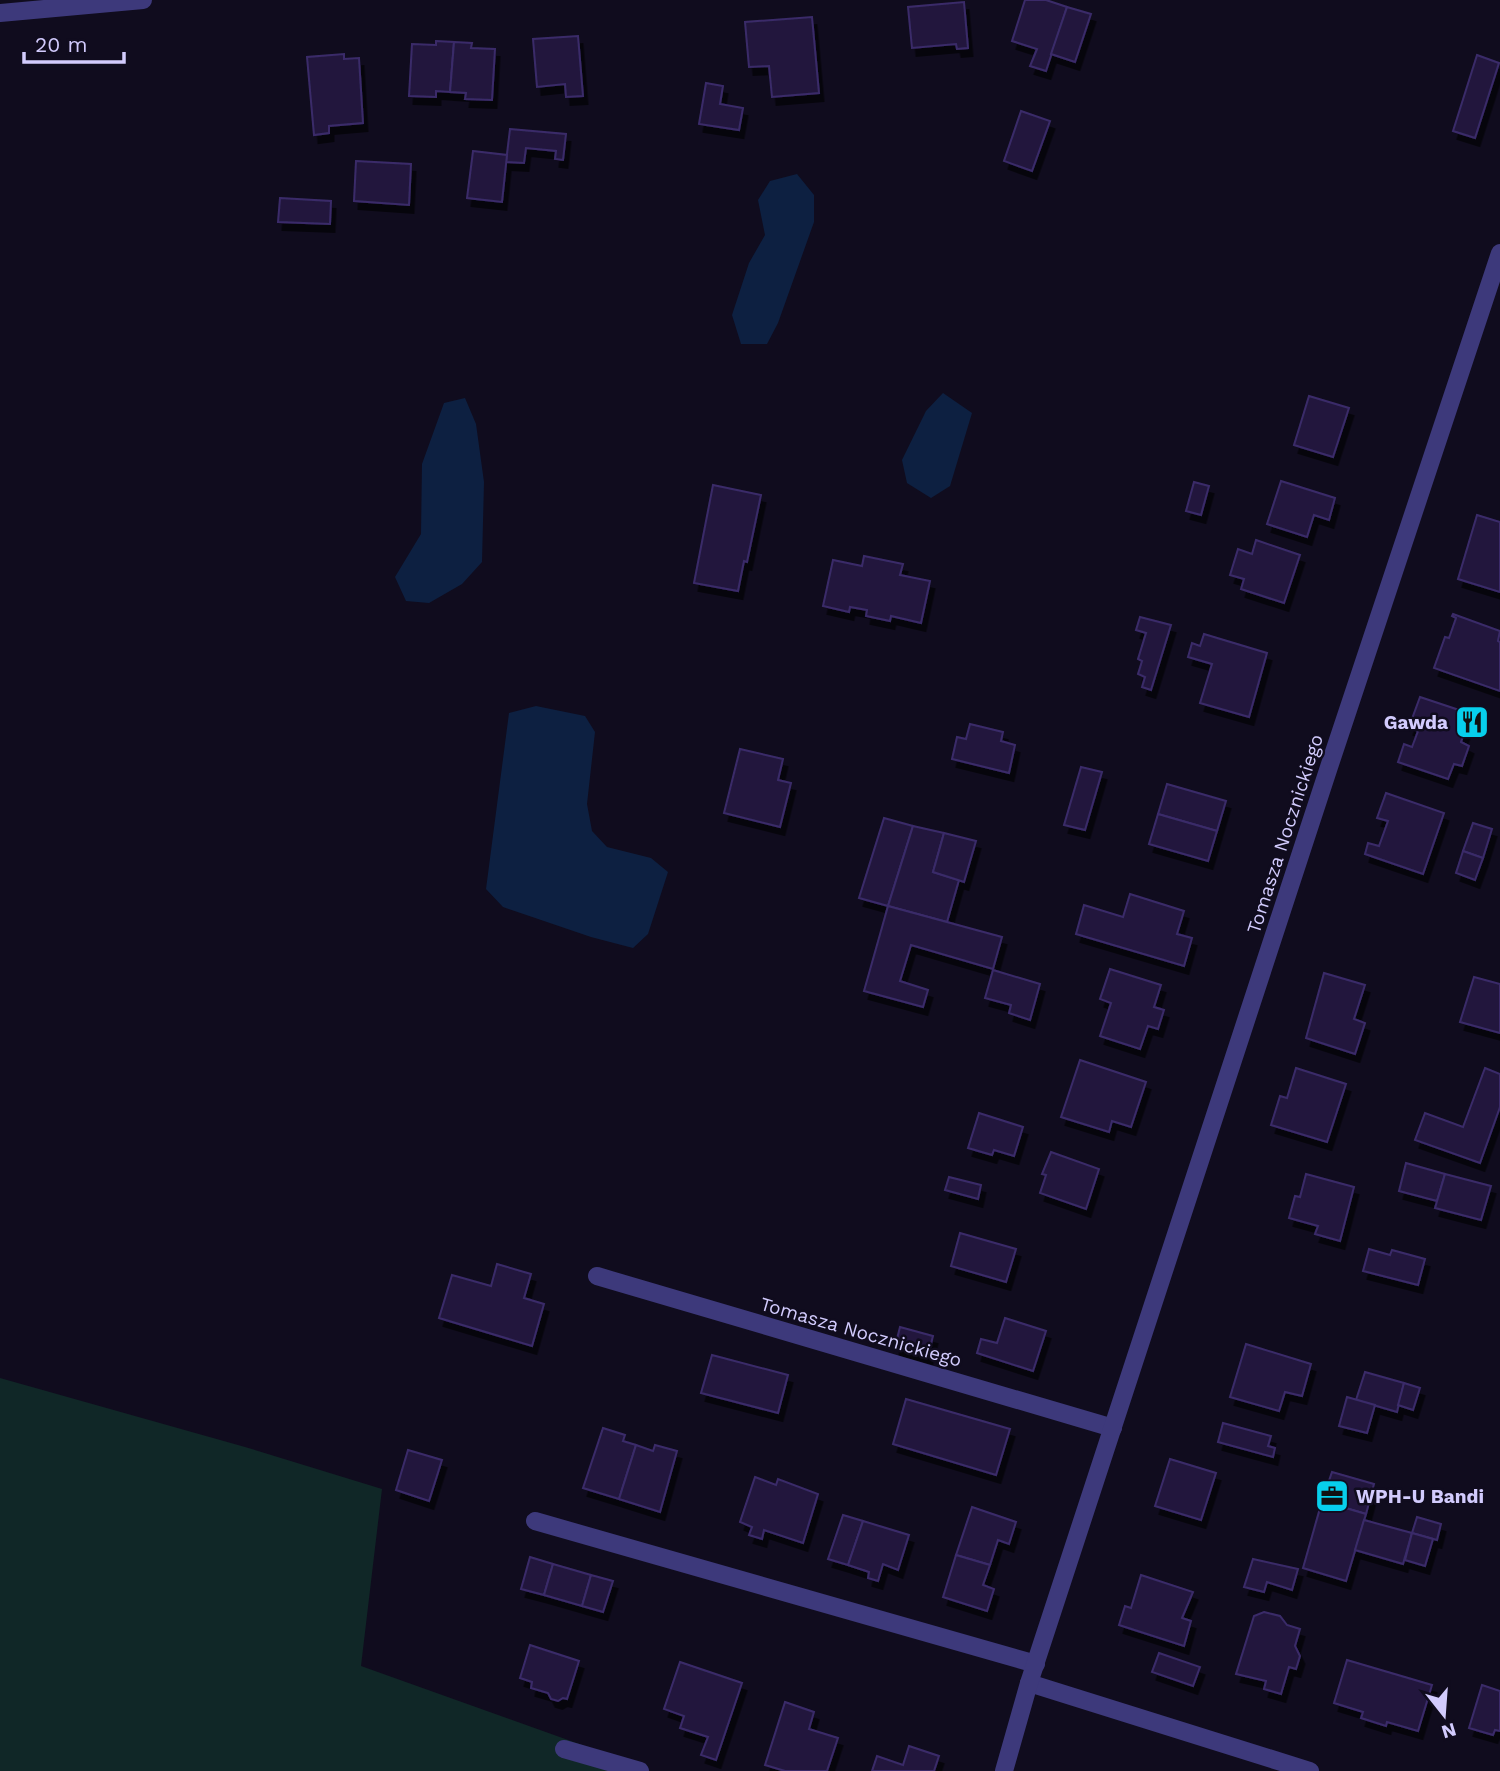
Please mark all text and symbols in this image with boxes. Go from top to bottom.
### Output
scale bar [24,21,124,65]
text: 20 m [35,32,87,57]
restaurant icon: Gawda [1453,703,1491,741]
place label: Gawda [1384,711,1448,734]
street label: Tomasza Nocznickiego [1242,731,1328,937]
street label: Tomasza Nocznickiego [758,1292,964,1372]
office icon: WPH-U Bandi [1313,1477,1351,1515]
place label: WPH-U Bandi [1356,1485,1484,1508]
north arrow [1409,1680,1479,1750]
text: N [1439,1718,1459,1744]

